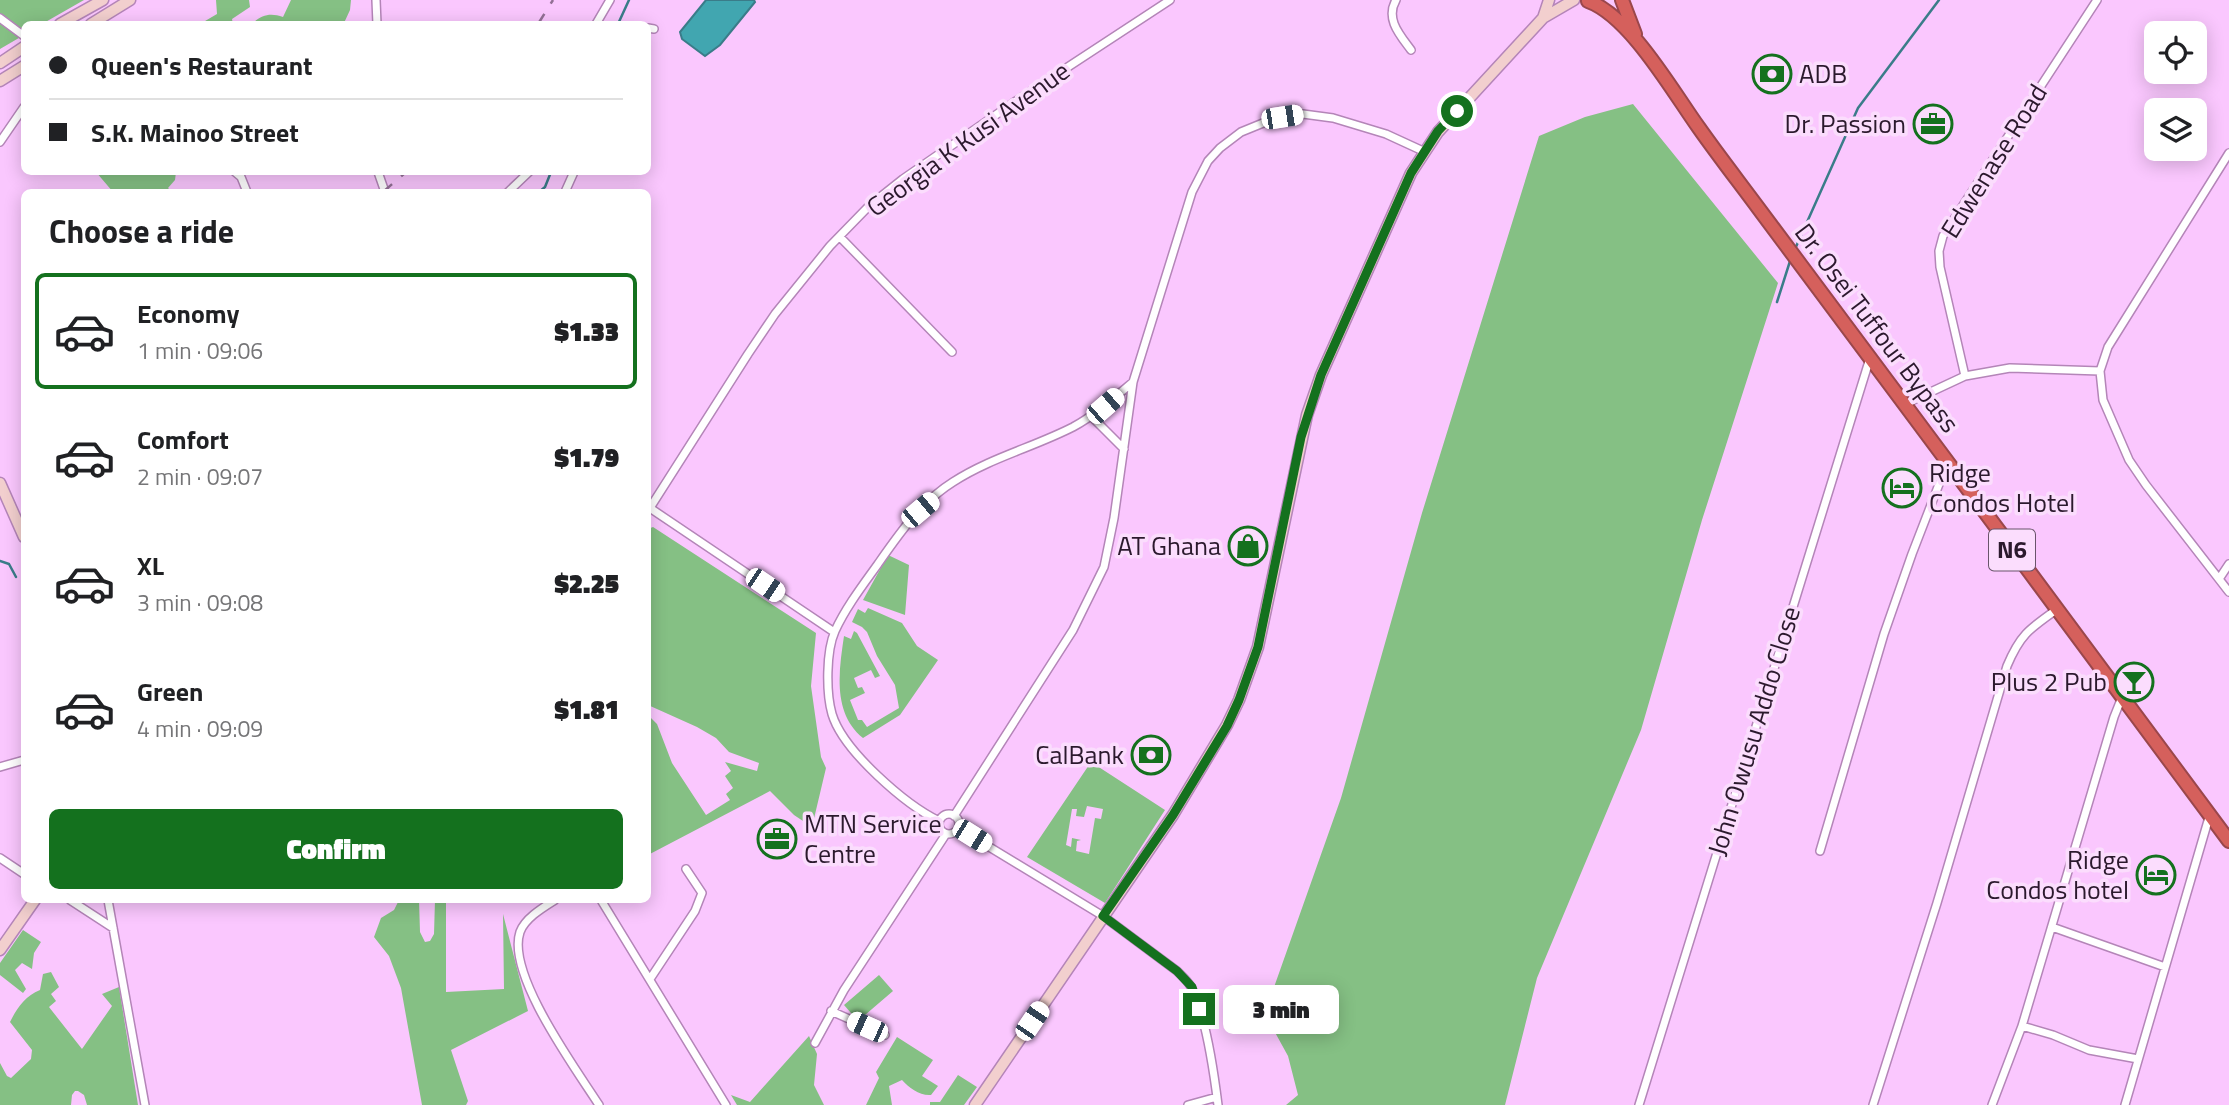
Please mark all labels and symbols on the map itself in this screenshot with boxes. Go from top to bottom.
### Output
street label: Georgia K Kusi Avenue [858,51,1078,226]
bank icon: ADB [1751,53,1793,95]
place label: ADB [1799,54,1847,93]
street label: Edwenase Road [1931,76,2056,245]
route start [1441,95,1473,127]
car [1260,103,1305,131]
office icon: Dr. Passion [1912,103,1954,145]
place label: Dr. Passion [1784,104,1906,143]
street label: Dr. Osei Tuffour Bypass [1786,215,1969,441]
car [1083,384,1128,428]
place label: Ridge Condos Hotel [1929,453,2075,522]
hotel icon: Ridge Condos Hotel [1881,467,1923,509]
car [898,488,943,532]
shop icon: AT Ghana [1227,525,1269,567]
place label: AT Ghana [1117,526,1221,565]
road number: N6 [1989,530,2035,570]
car [742,565,789,605]
street label: John Owusu Addo Close [1697,602,1810,860]
bar icon: Plus 2 Pub [2113,661,2155,703]
place label: Plus 2 Pub [1991,662,2107,701]
bank icon: CalBank [1130,734,1172,776]
place label: CalBank [1035,735,1124,774]
place label: MTN Service Centre [804,804,942,873]
car [949,816,996,856]
office icon: MTN Service Centre [756,818,798,860]
place label: Ridge Condos hotel [1986,840,2129,909]
hotel icon: Ridge Condos hotel [2135,854,2177,896]
callout: 3 min [1224,984,1339,1034]
route end [1183,993,1215,1025]
car [1012,998,1053,1044]
car [844,1009,891,1045]

